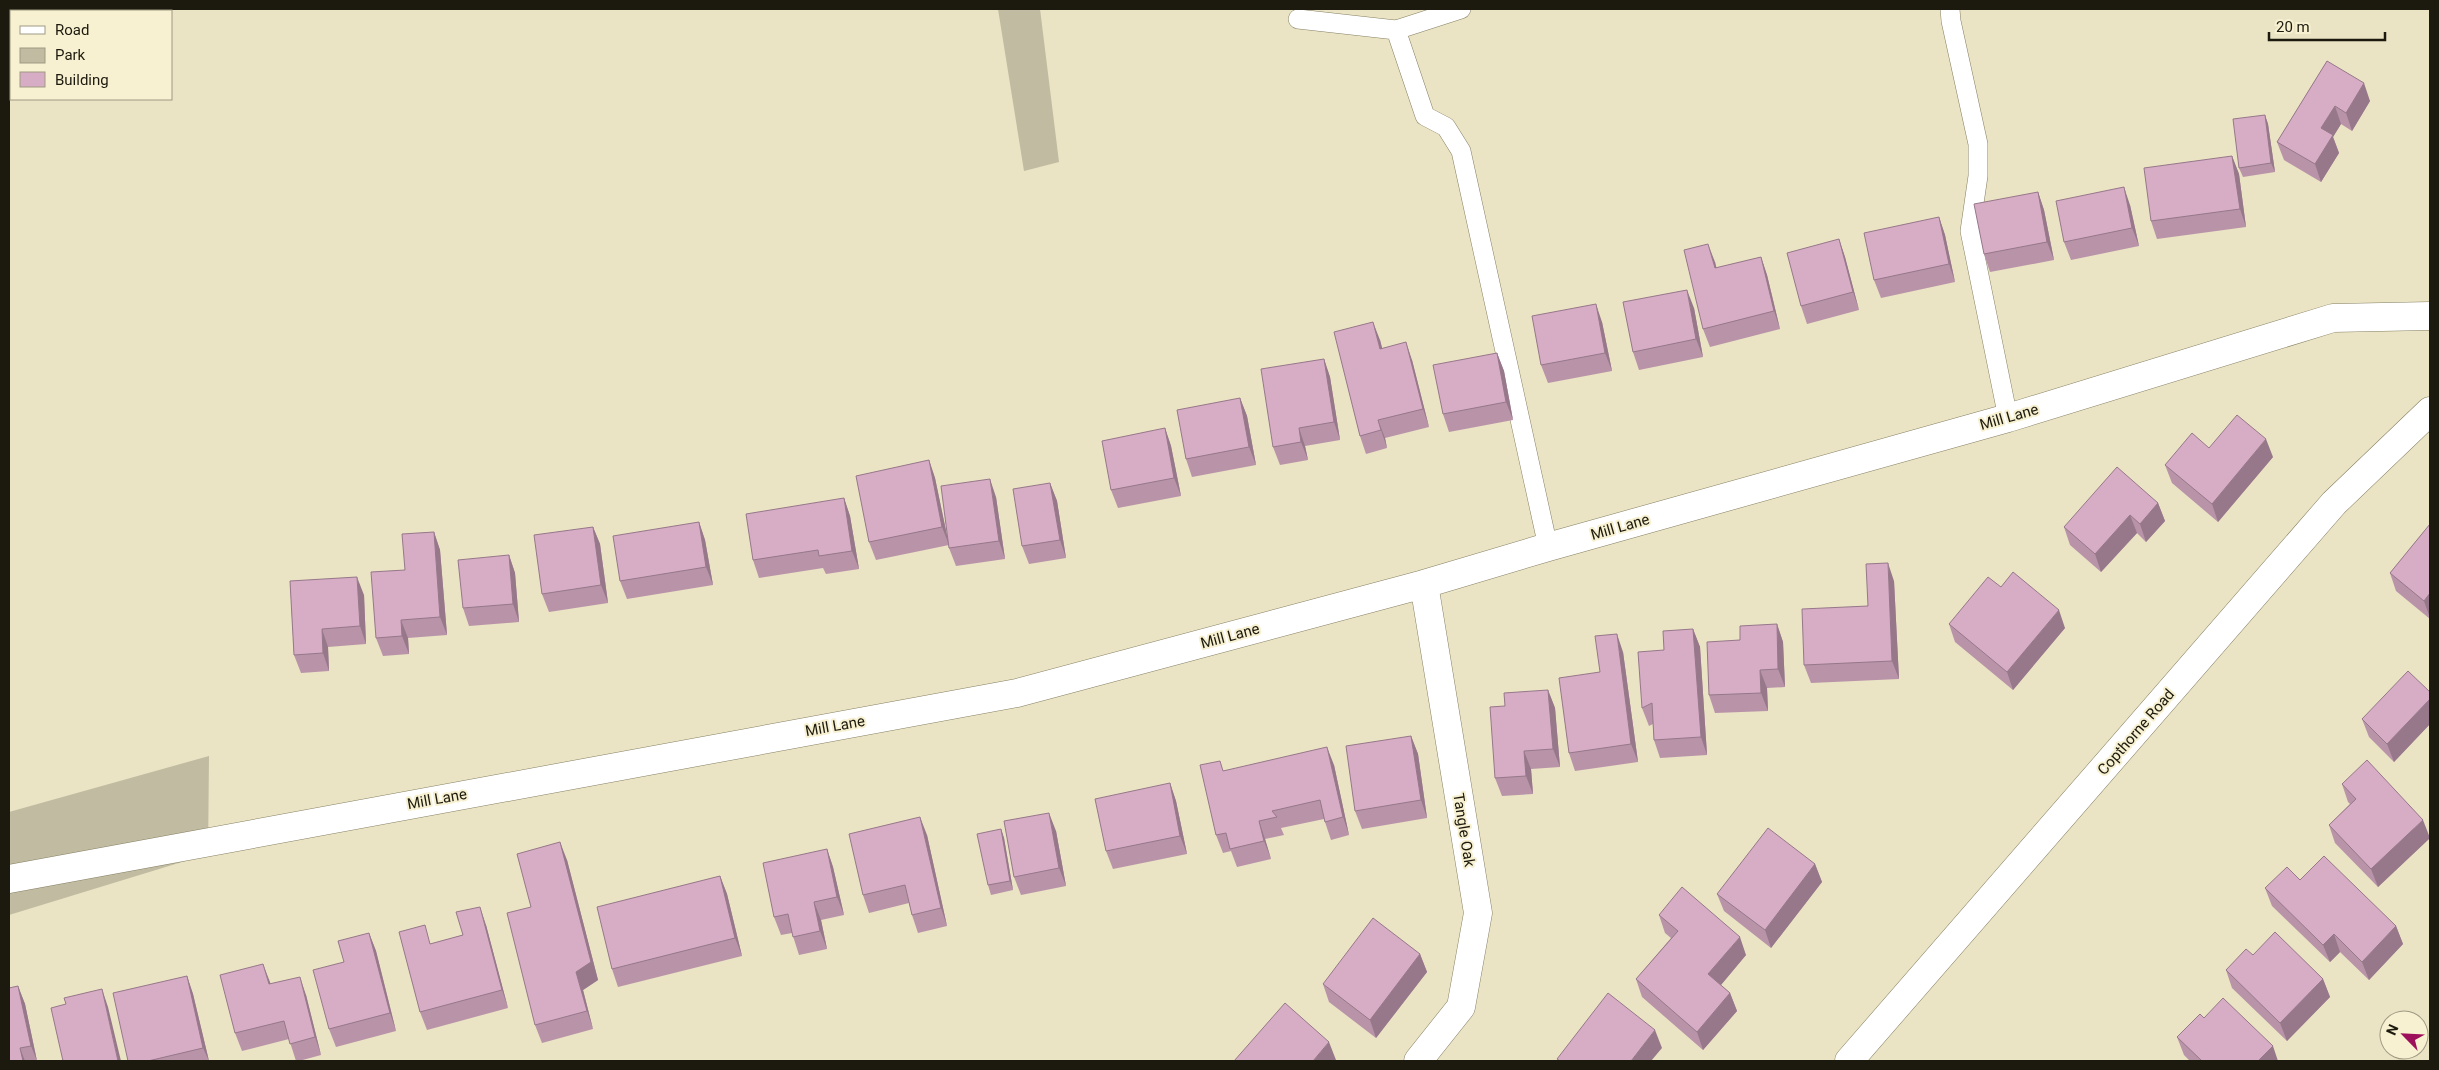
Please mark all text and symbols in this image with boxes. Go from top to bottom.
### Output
legend [10,10,172,100]
scale bar [2269,10,2385,42]
text: 20 m [2276,18,2310,36]
text: Road [55,21,89,39]
text: Park [55,46,86,64]
text: Building [55,71,109,89]
street label: Mill Lane [1978,400,2040,434]
street label: Mill Lane [1589,510,1651,544]
street label: Mill Lane [1199,619,1261,652]
street label: Copthorne Road [2094,685,2178,779]
street label: Mill Lane [804,712,866,740]
street label: Mill Lane [406,785,468,813]
street label: Tangle Oak [1449,792,1479,869]
north arrow [2379,1010,2429,1060]
text: N [2383,1022,2401,1037]

